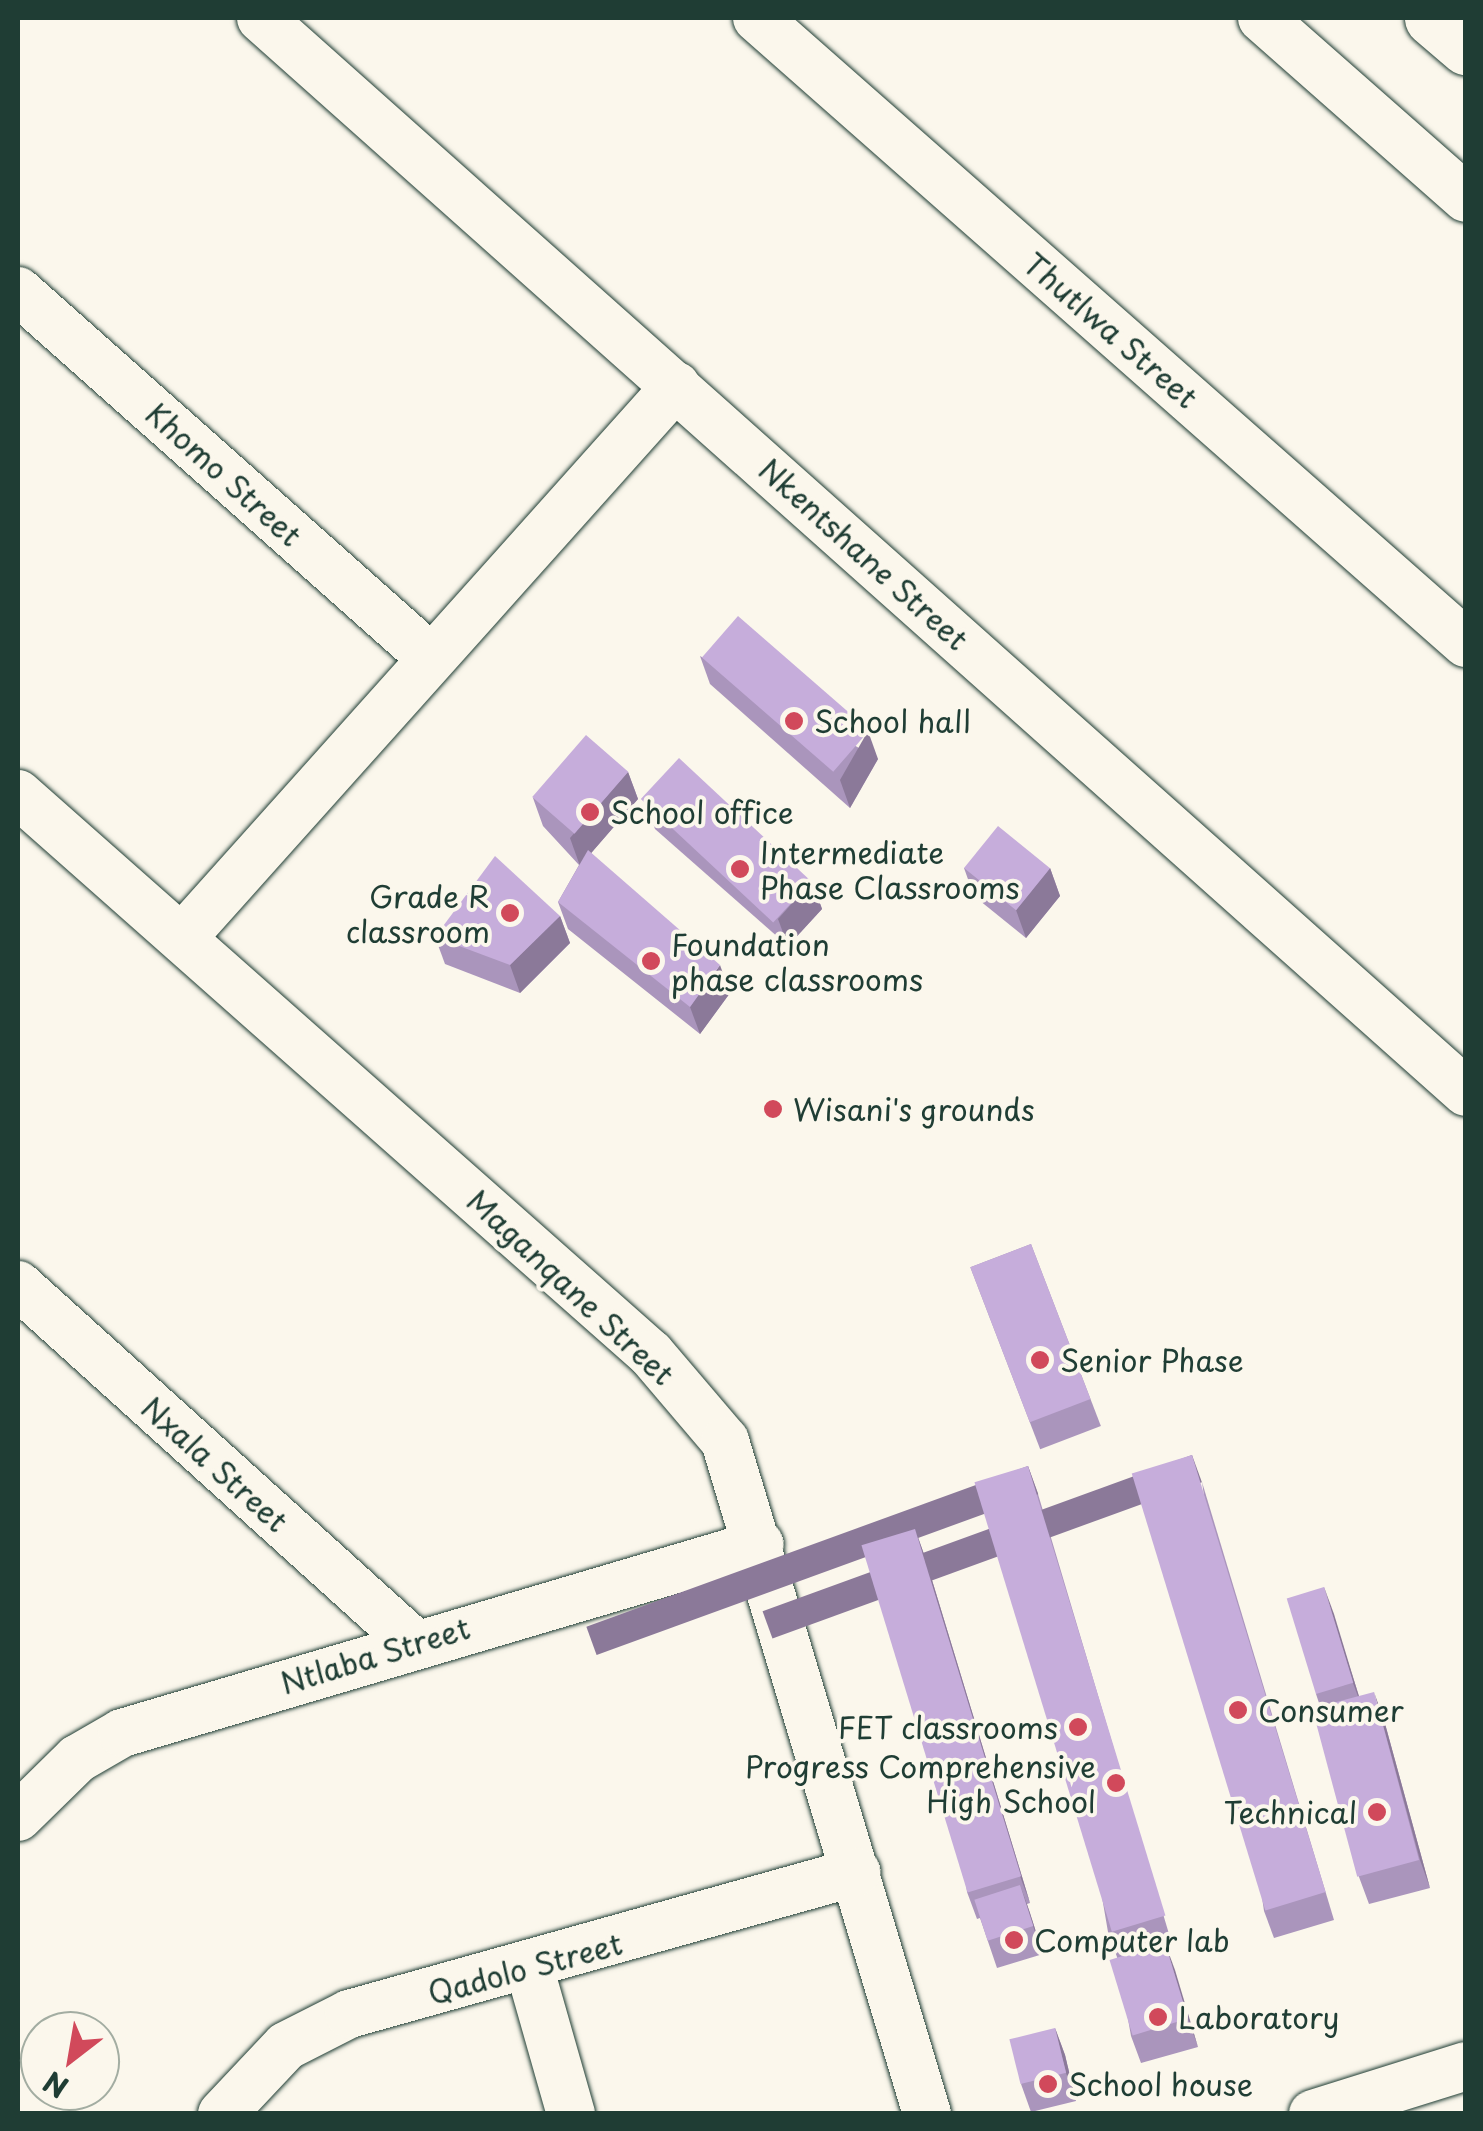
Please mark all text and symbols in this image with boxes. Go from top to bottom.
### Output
street label: Thutlwa Street [1017,245,1205,415]
street label: Khomo Street [139,395,309,553]
street label: Nkentshane Street [752,450,976,658]
place label: School hall [814,703,971,739]
marker: School hall [783,710,805,732]
place label: School office [610,794,794,830]
marker: School office [579,801,601,823]
place label: Intermediate Phase Classrooms [760,834,1019,904]
marker: Intermediate Phase Classrooms [729,858,751,880]
place label: Grade R classroom [346,878,490,948]
marker: Grade R classroom [499,902,521,924]
place label: Foundation phase classrooms [671,926,921,996]
marker: Foundation phase classrooms [640,950,662,972]
place label: Wisani's grounds [793,1091,1035,1127]
marker: Wisani's grounds [762,1098,784,1120]
street label: Maganqane Street [460,1182,682,1392]
place label: Senior Phase [1060,1342,1244,1378]
marker: Senior Phase [1029,1349,1051,1371]
street label: Nxala Street [134,1389,296,1539]
street label: Ntlaba Street [275,1609,475,1701]
place label: Consumer [1258,1692,1404,1728]
marker: Consumer [1227,1699,1249,1721]
place label: FET classrooms [834,1709,1058,1745]
marker: FET classrooms [1067,1716,1089,1738]
place label: Progress Comprehensive High School [745,1748,1096,1818]
marker: Progress Comprehensive High School [1105,1772,1127,1794]
place label: Technical [1224,1794,1357,1830]
marker: Technical [1366,1801,1388,1823]
place label: Computer lab [1034,1922,1232,1958]
street label: Qadolo Street [424,1925,626,2011]
marker: Computer lab [1003,1929,1025,1951]
place label: Laboratory [1178,1999,1339,2035]
marker: Laboratory [1147,2006,1169,2028]
north arrow [20,2011,120,2111]
text: N [35,2061,76,2110]
place label: School house [1068,2066,1255,2102]
marker: School house [1037,2073,1059,2095]

